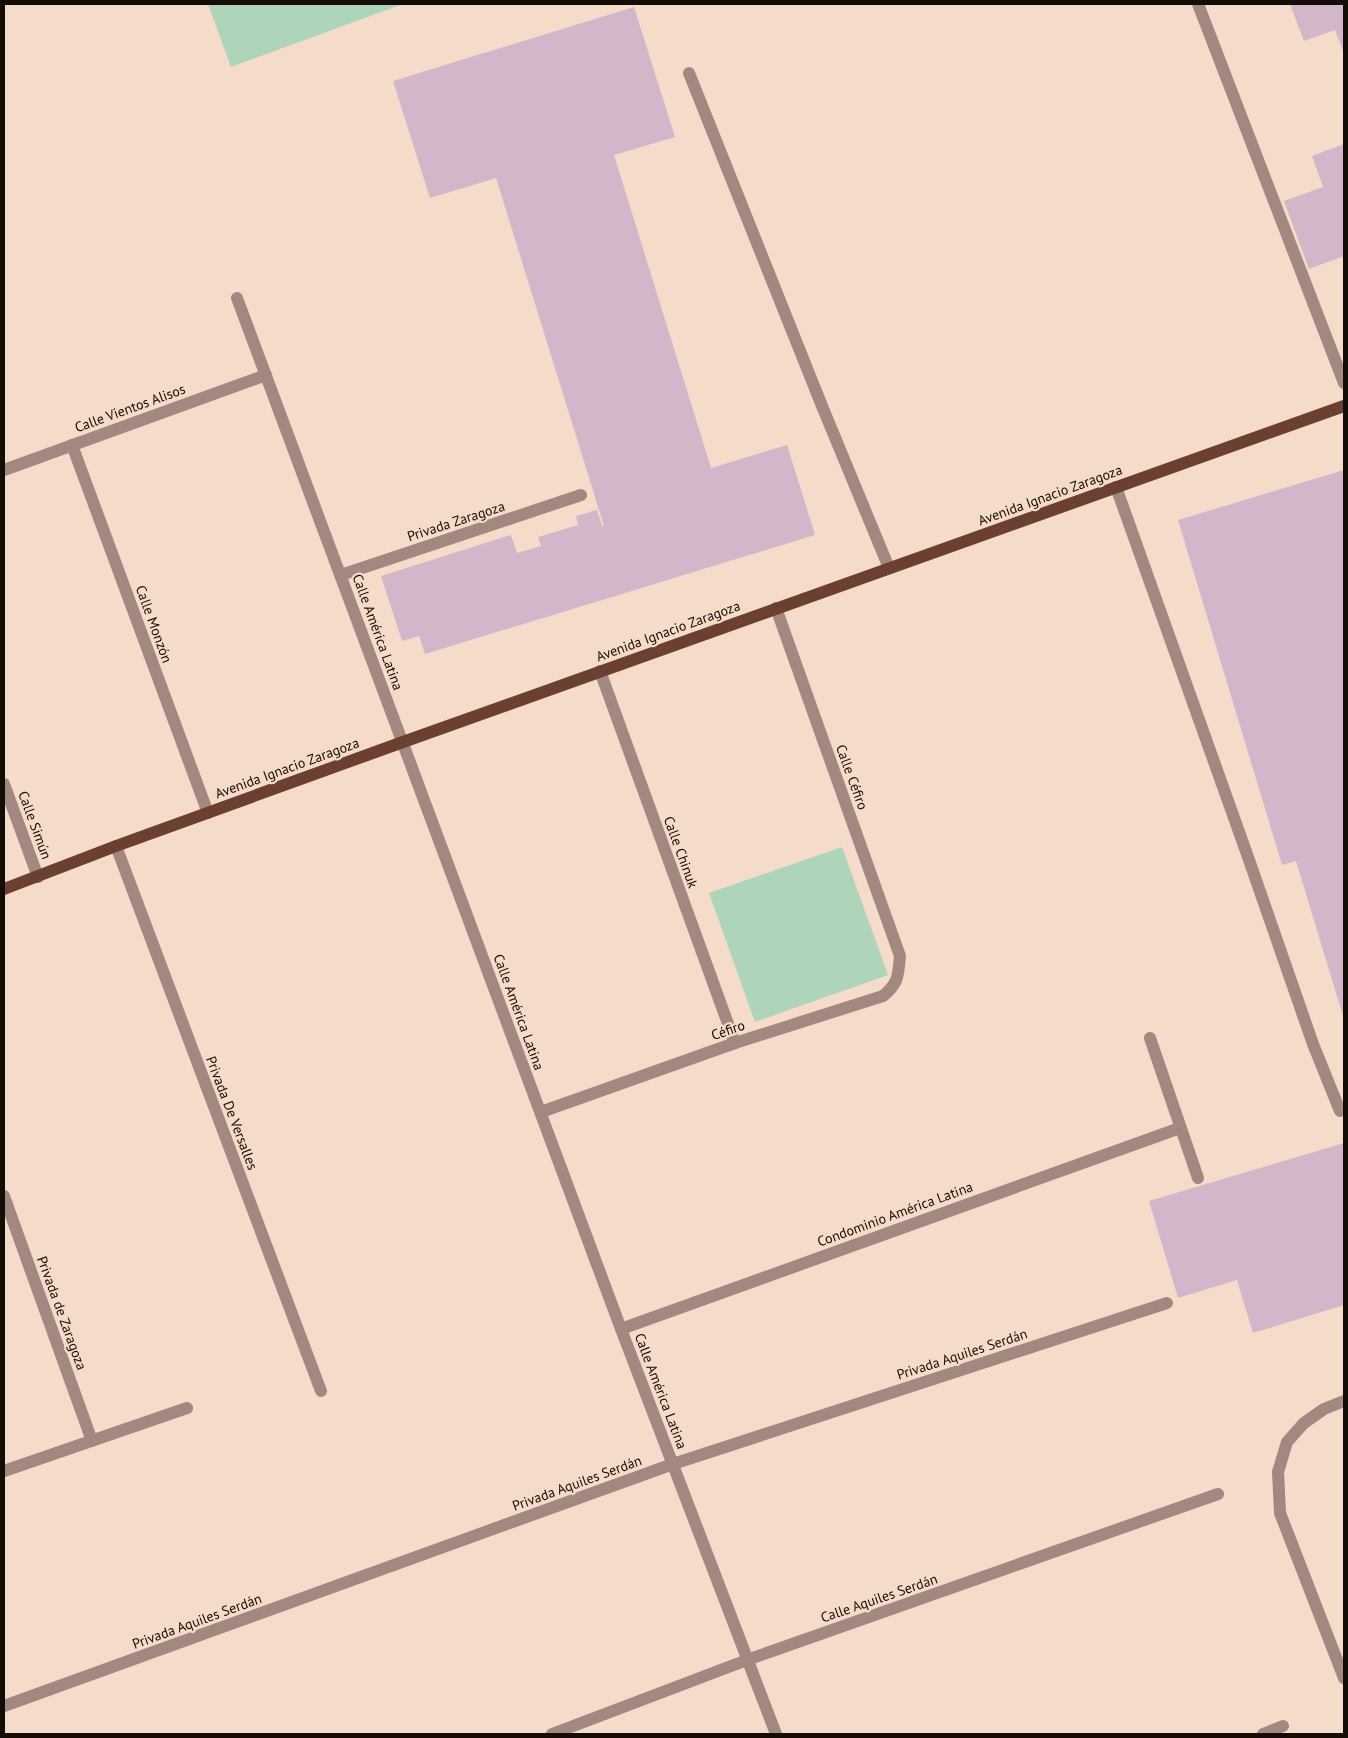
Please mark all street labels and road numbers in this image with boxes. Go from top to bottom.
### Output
street label: Calle Vientos Alisos [72,380,188,436]
street label: Avenida Ignacio Zaragoza [975,460,1125,529]
street label: Privada Zaragoza [405,497,507,545]
street label: Calle América Latina [349,571,407,693]
street label: Calle Monzón [132,583,176,665]
street label: Avenida Ignacio Zaragoza [593,596,743,665]
street label: Avenida Ignacio Zaragoza [212,733,362,802]
street label: Calle Céfiro [832,742,872,812]
street label: Calle Simún [14,788,56,862]
street label: Calle Chinuk [660,814,702,891]
street label: Calle América Latina [490,951,548,1073]
street label: Céfiro [709,1016,747,1044]
street label: Privada De Versalles [202,1054,262,1173]
street label: Condominio América Latina [815,1177,975,1251]
street label: Privada de Zaragoza [33,1254,91,1372]
street label: Privada Aquiles Serdán [894,1324,1030,1384]
street label: Calle América Latina [631,1331,691,1451]
street label: Privada Aquiles Serdán [510,1451,644,1515]
street label: Calle Aquiles Serdán [818,1570,940,1626]
street label: Privada Aquiles Serdán [130,1589,264,1653]

